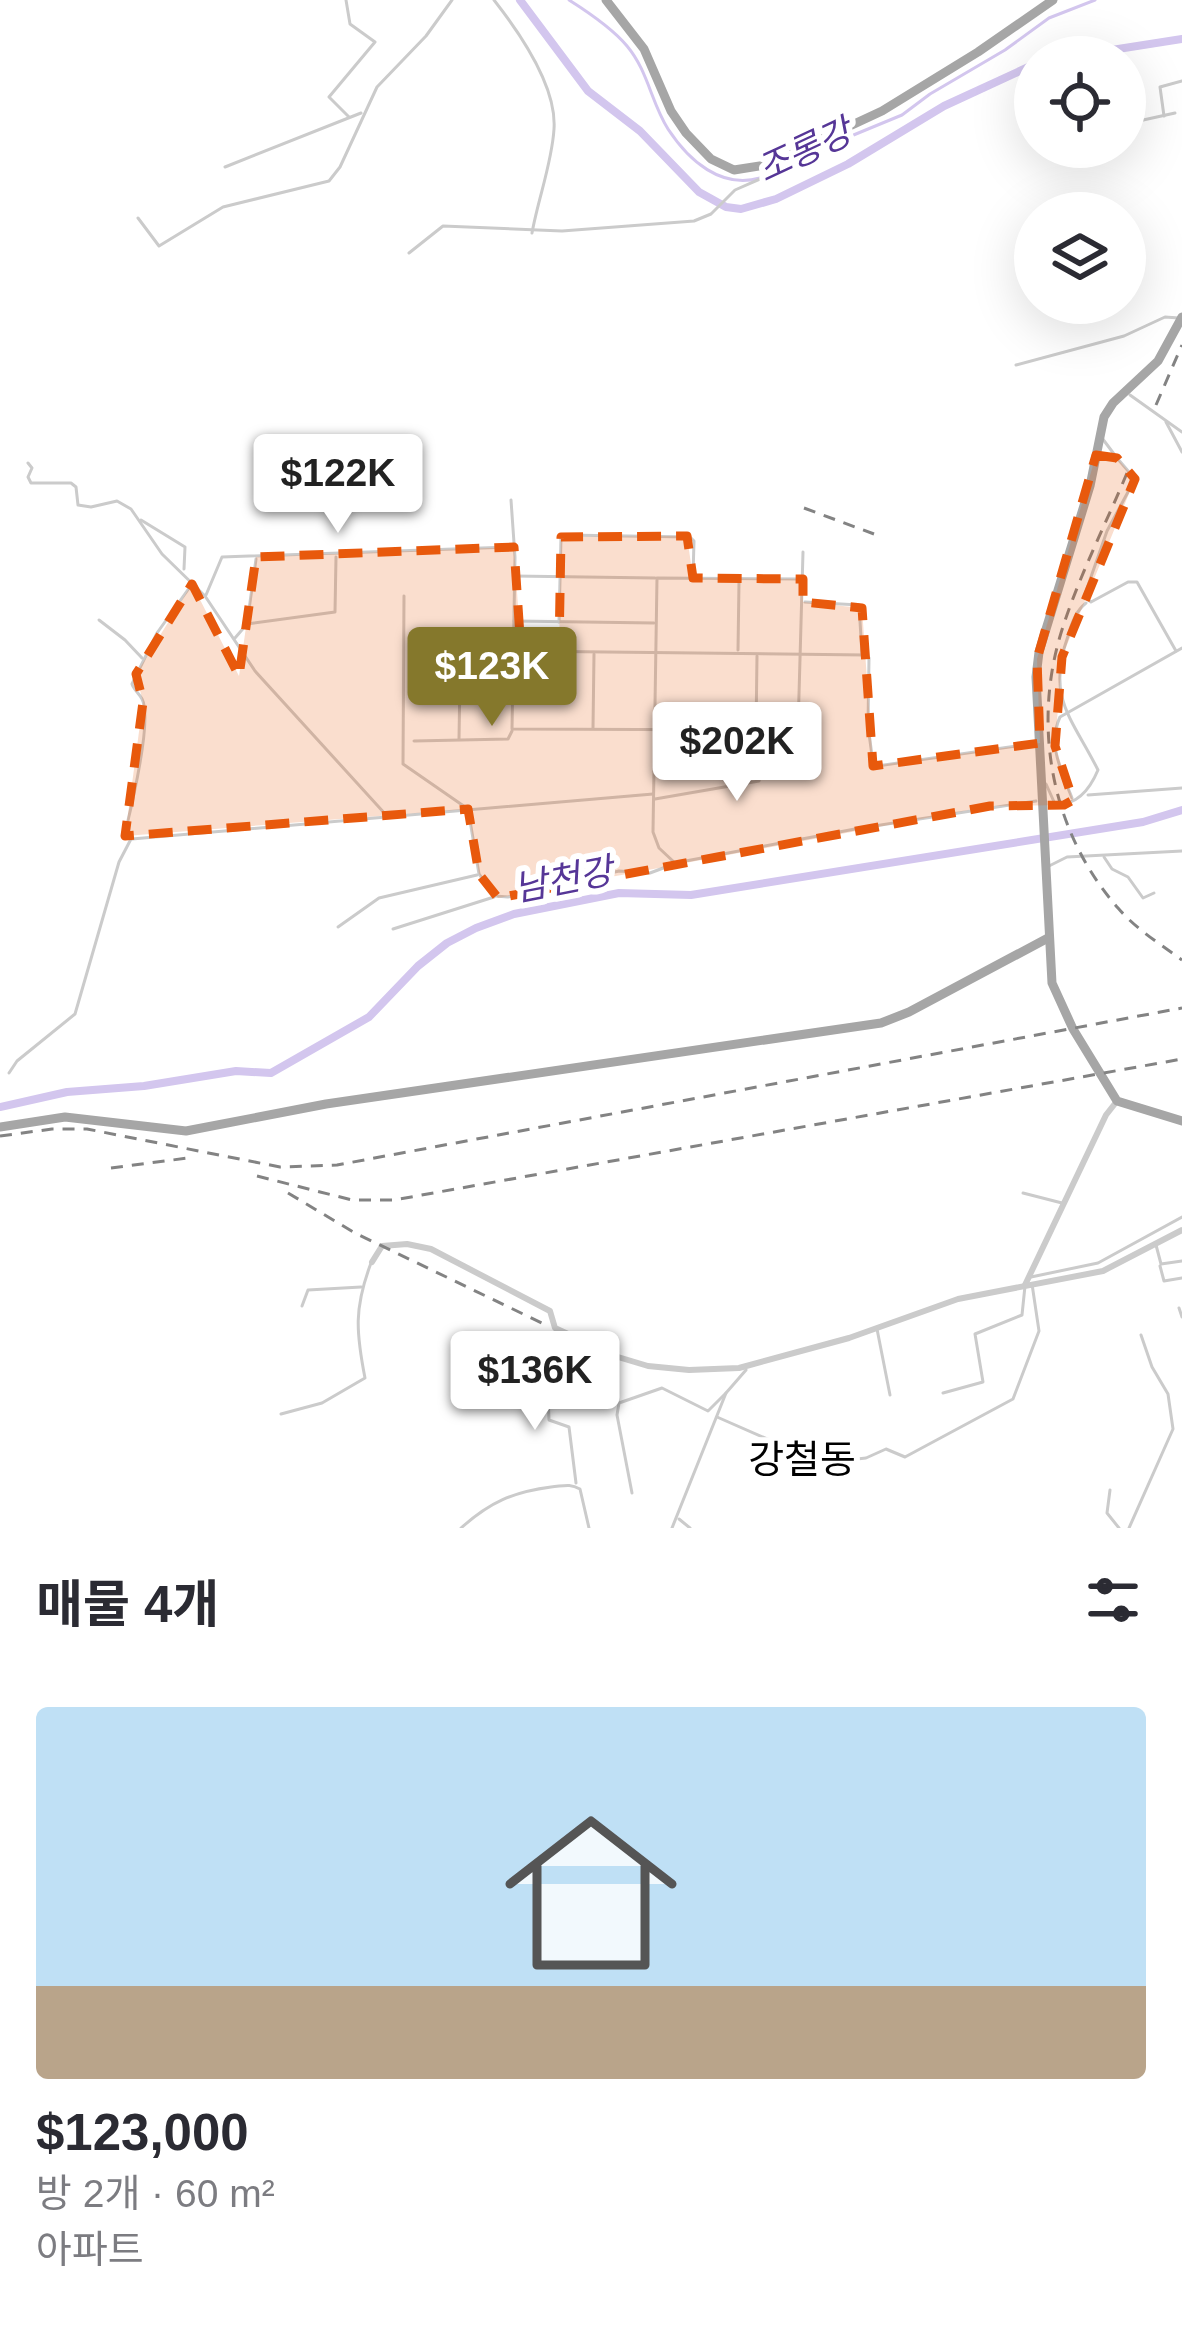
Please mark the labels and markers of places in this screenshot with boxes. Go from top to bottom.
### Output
pin: $122K [254,434,422,536]
pin: $123K [408,627,576,729]
pin: $202K [653,702,821,804]
pin: $136K [451,1331,619,1433]

